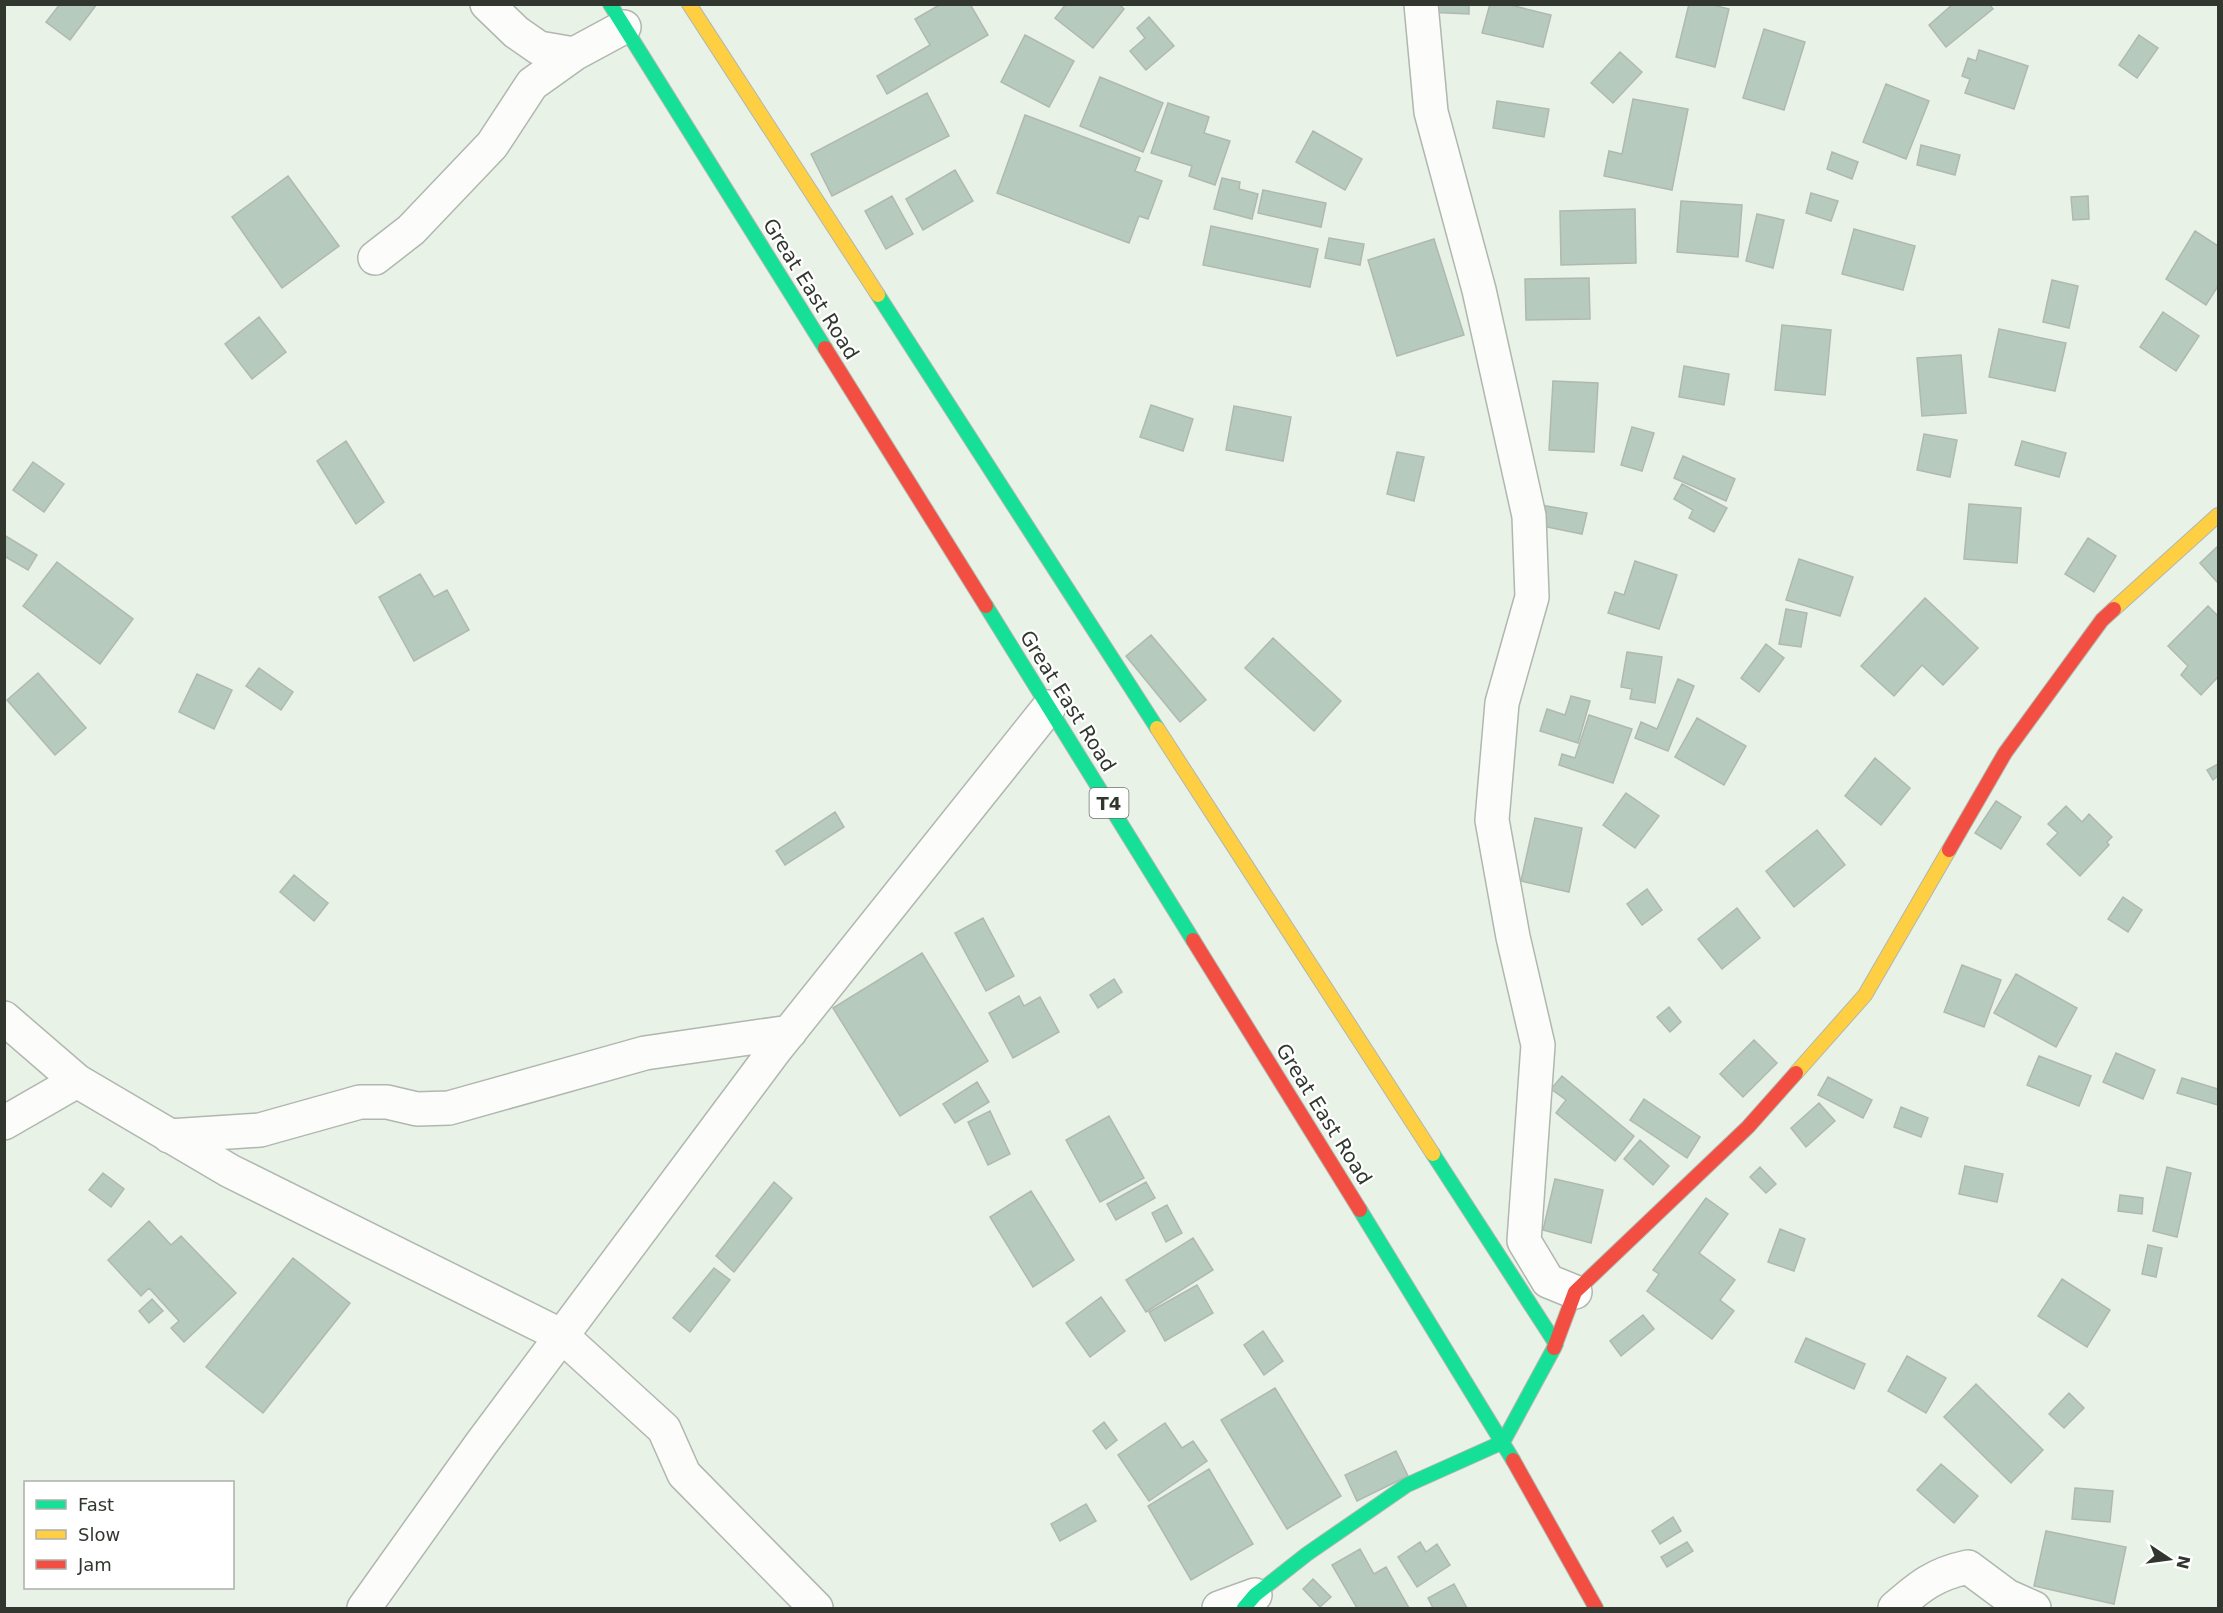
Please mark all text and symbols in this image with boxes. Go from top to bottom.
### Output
street label: Great East Road [758,214,864,364]
street label: Great East Road [1015,626,1121,776]
road number: T4 [1090,788,1128,818]
street label: Great East Road [1271,1039,1377,1189]
legend [24,1481,234,1589]
text: Fast [78,1494,114,1515]
text: Slow [78,1524,120,1545]
north arrow [2139,1529,2199,1589]
text: Jam [77,1554,112,1575]
text: N [2172,1554,2194,1571]

